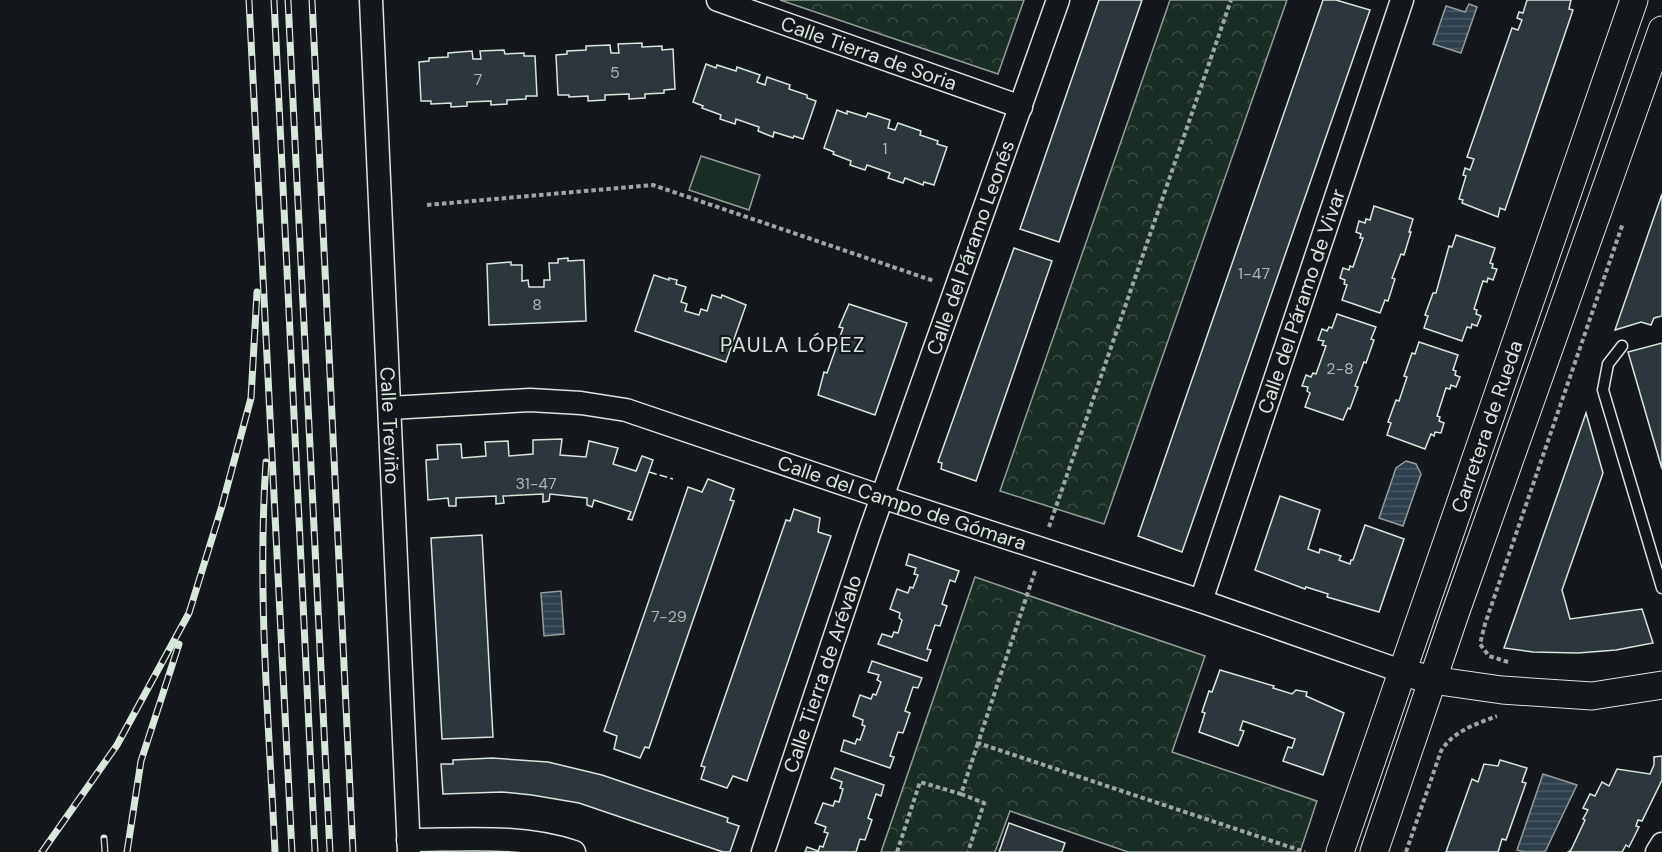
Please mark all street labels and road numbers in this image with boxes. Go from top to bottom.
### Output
street label: Calle Tierra de Soria [777,10,961,96]
street label: Calle del Páramo Leonés [920,137,1020,359]
street label: Calle del Páramo de Vivar [1252,185,1351,417]
street label: Carretera de Rueda [1445,337,1529,516]
street label: Calle Treviño [374,366,406,485]
street label: Calle del Campo de Gómara [774,449,1030,556]
street label: Calle Tierra de Arévalo [777,571,868,776]

